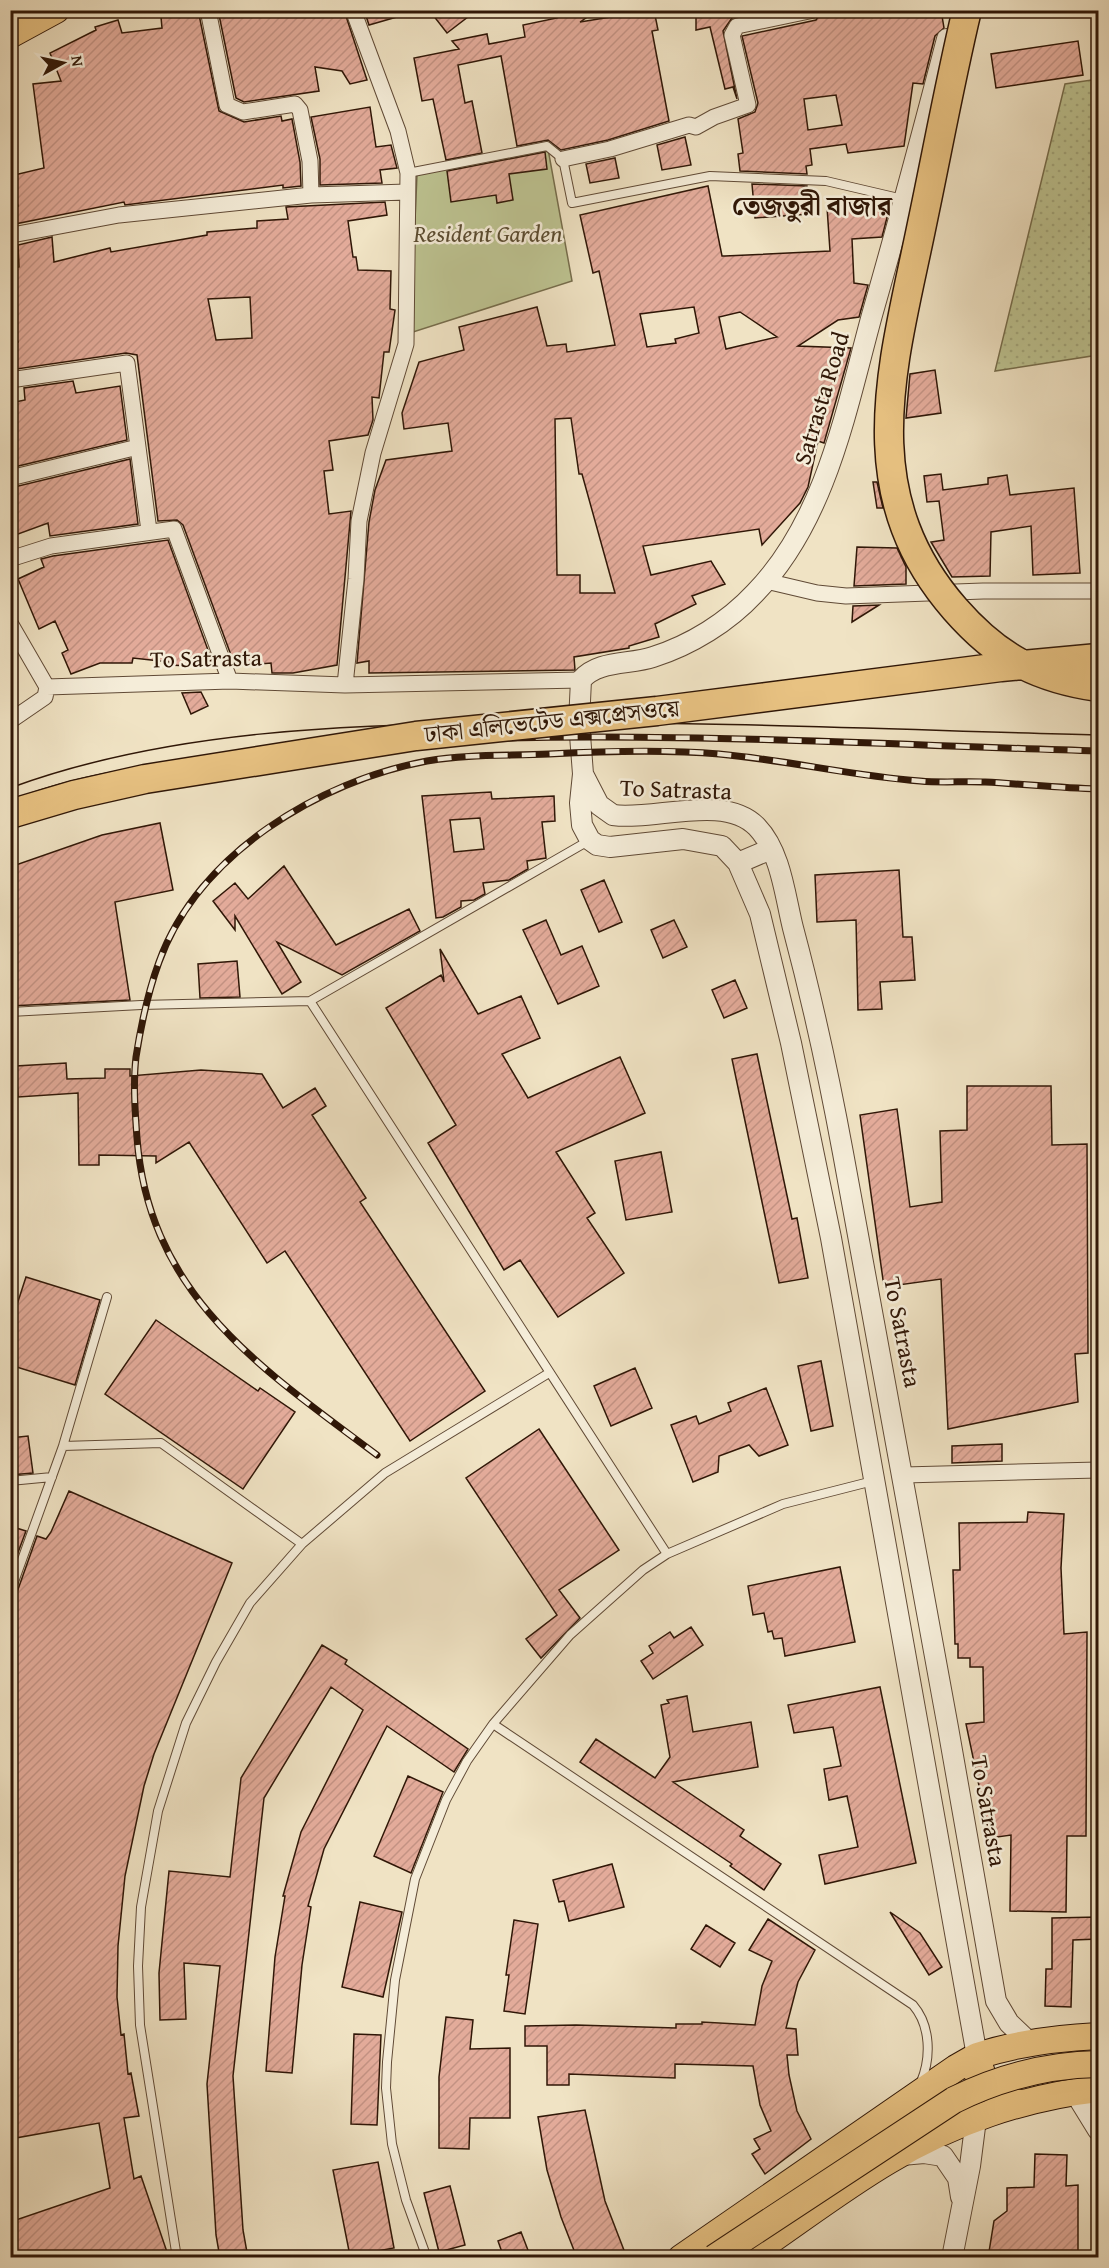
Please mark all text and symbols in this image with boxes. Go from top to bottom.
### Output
north arrow [33,33,93,93]
text: N [65,54,91,68]
district label: তেজতুরী বাজার [732,185,893,225]
park label: Resident Garden [413,216,562,251]
street label: Satrasta Road [784,327,858,469]
street label: To Satrasta [150,640,263,676]
street label: ঢাকা এলিভেটেড এক্সপ্রেসওয়ে [422,690,682,752]
street label: To Satrasta [619,770,733,808]
street label: To Satrasta [875,1274,931,1391]
street label: To Satrasta [962,1753,1016,1870]

